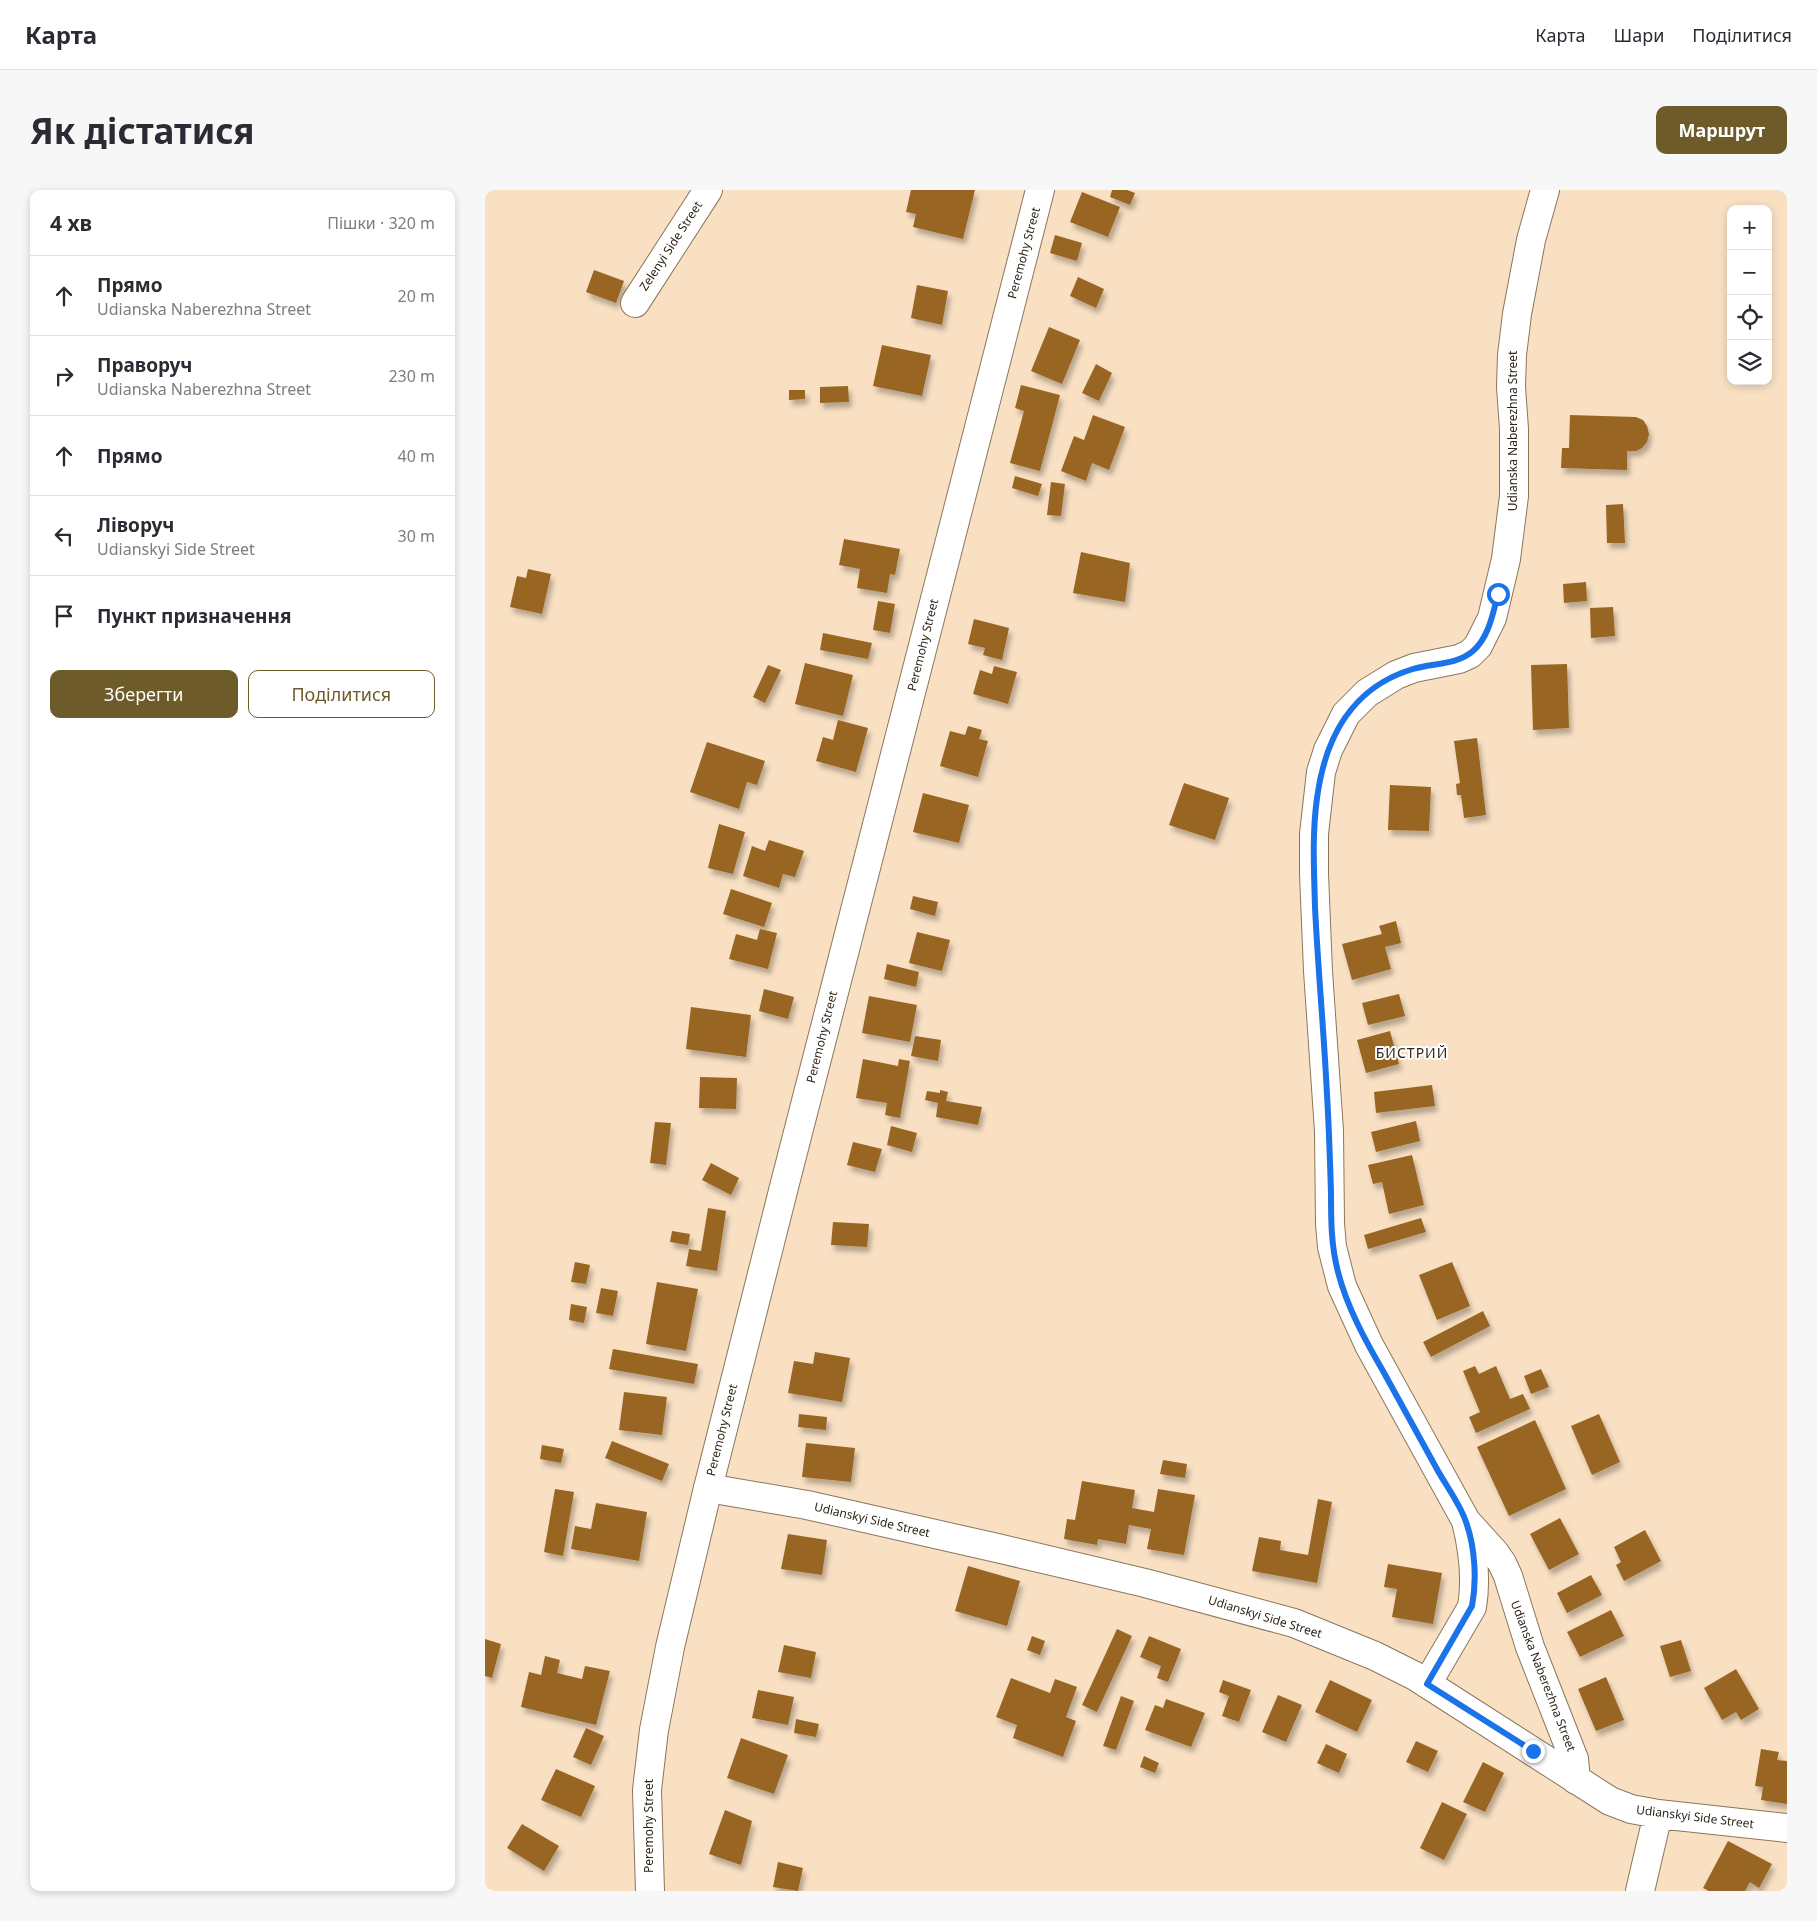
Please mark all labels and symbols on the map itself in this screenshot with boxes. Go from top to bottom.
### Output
street label: Zelenyi Side Street [635,197,706,294]
street label: Peremohy Street [1003,205,1044,301]
street label: Udianska Naberezhna Street [1504,350,1521,511]
route start [1487,583,1510,606]
street label: Peremohy Street [903,596,942,693]
street label: Peremohy Street [802,988,841,1085]
district label: БИСТРИЙ [1376,1043,1448,1062]
street label: Peremohy Street [702,1381,741,1478]
street label: Udianskyi Side Street [813,1498,932,1541]
street label: Udianskyi Side Street [1206,1591,1325,1642]
street label: Udianska Naberezhna Street [1507,1598,1580,1754]
route end [1522,1740,1545,1763]
street label: Peremohy Street [640,1778,657,1873]
street label: Udianskyi Side Street [1635,1801,1755,1832]

